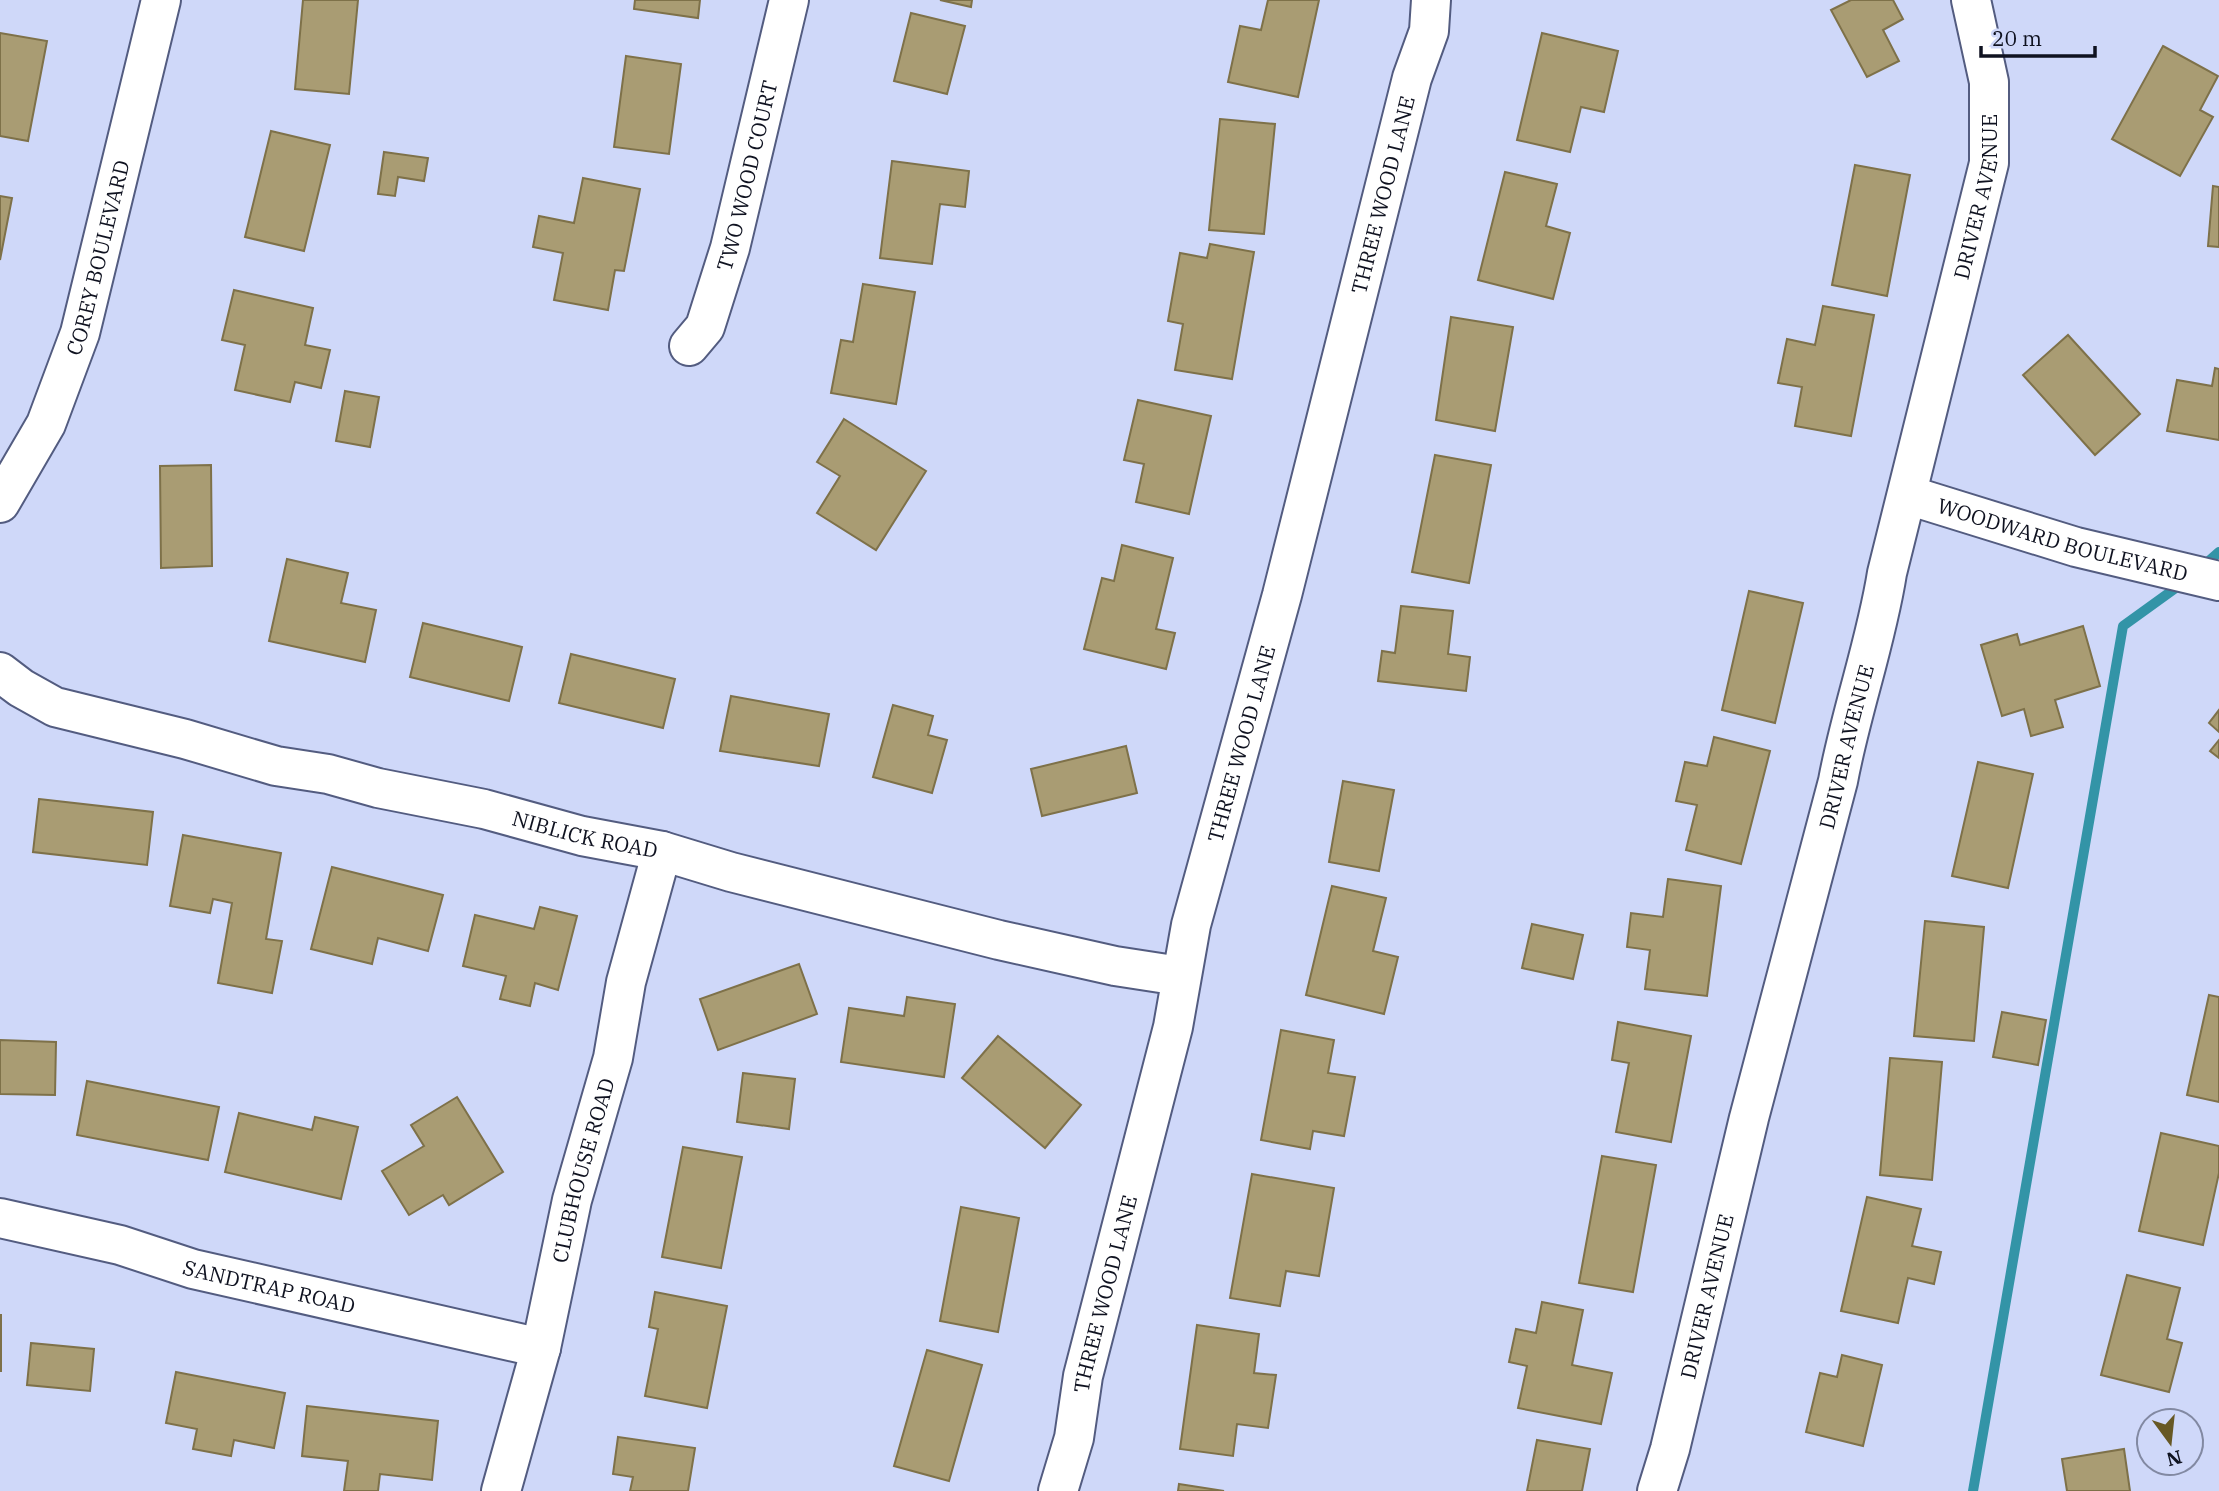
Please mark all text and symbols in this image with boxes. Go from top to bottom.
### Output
scale bar [1981,14,2095,58]
text: 20 m [1992,24,2042,52]
street label: TWO WOOD COURT [710,78,783,274]
street label: THREE WOOD LANE [1344,93,1421,297]
street label: DRIVER AVENUE [1947,114,2004,282]
street label: COREY BOULEVARD [59,157,136,359]
street label: WOODWARD BOULEVARD [1934,491,2191,587]
street label: THREE WOOD LANE [1200,642,1281,845]
street label: DRIVER AVENUE [1812,661,1880,832]
street label: NIBLICK ROAD [509,803,660,864]
street label: CLUBHOUSE ROAD [545,1075,621,1265]
street label: THREE WOOD LANE [1067,1192,1143,1394]
street label: DRIVER AVENUE [1673,1211,1740,1382]
street label: SANDTRAP ROAD [179,1253,358,1319]
north arrow [2135,1407,2205,1477]
text: N [2164,1445,2185,1472]

